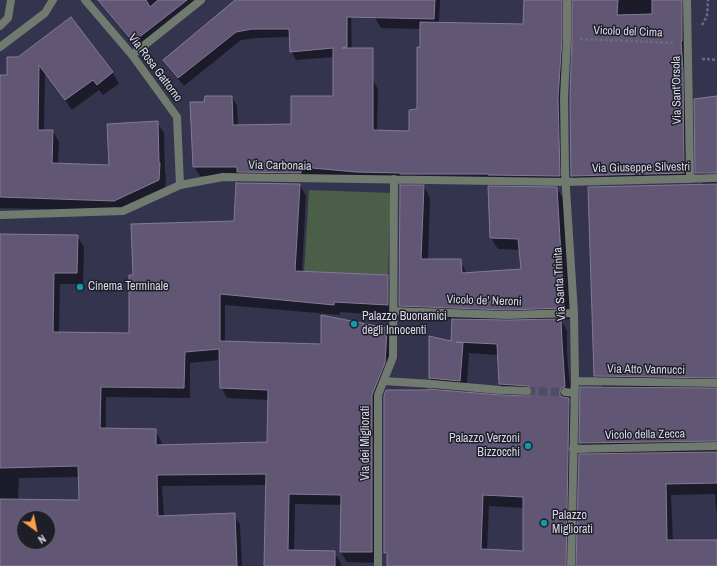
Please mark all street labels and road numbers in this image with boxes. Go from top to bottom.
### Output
street label: Vicolo del Cima [593,24,663,40]
street label: Via Rosa Gattorno [125,31,185,105]
street label: Via Sant'Orsola [669,56,685,124]
street label: Via Carbonaia [248,158,312,174]
street label: Via Giuseppe Silvestri [592,160,690,176]
street label: Via Santa Trinita [551,247,569,321]
street label: Vicolo de' Neroni [446,292,522,310]
street label: Via Atto Vannucci [607,362,685,378]
street label: Via dei Migliorati [359,406,373,480]
street label: Vicolo della Zecca [605,427,685,443]

